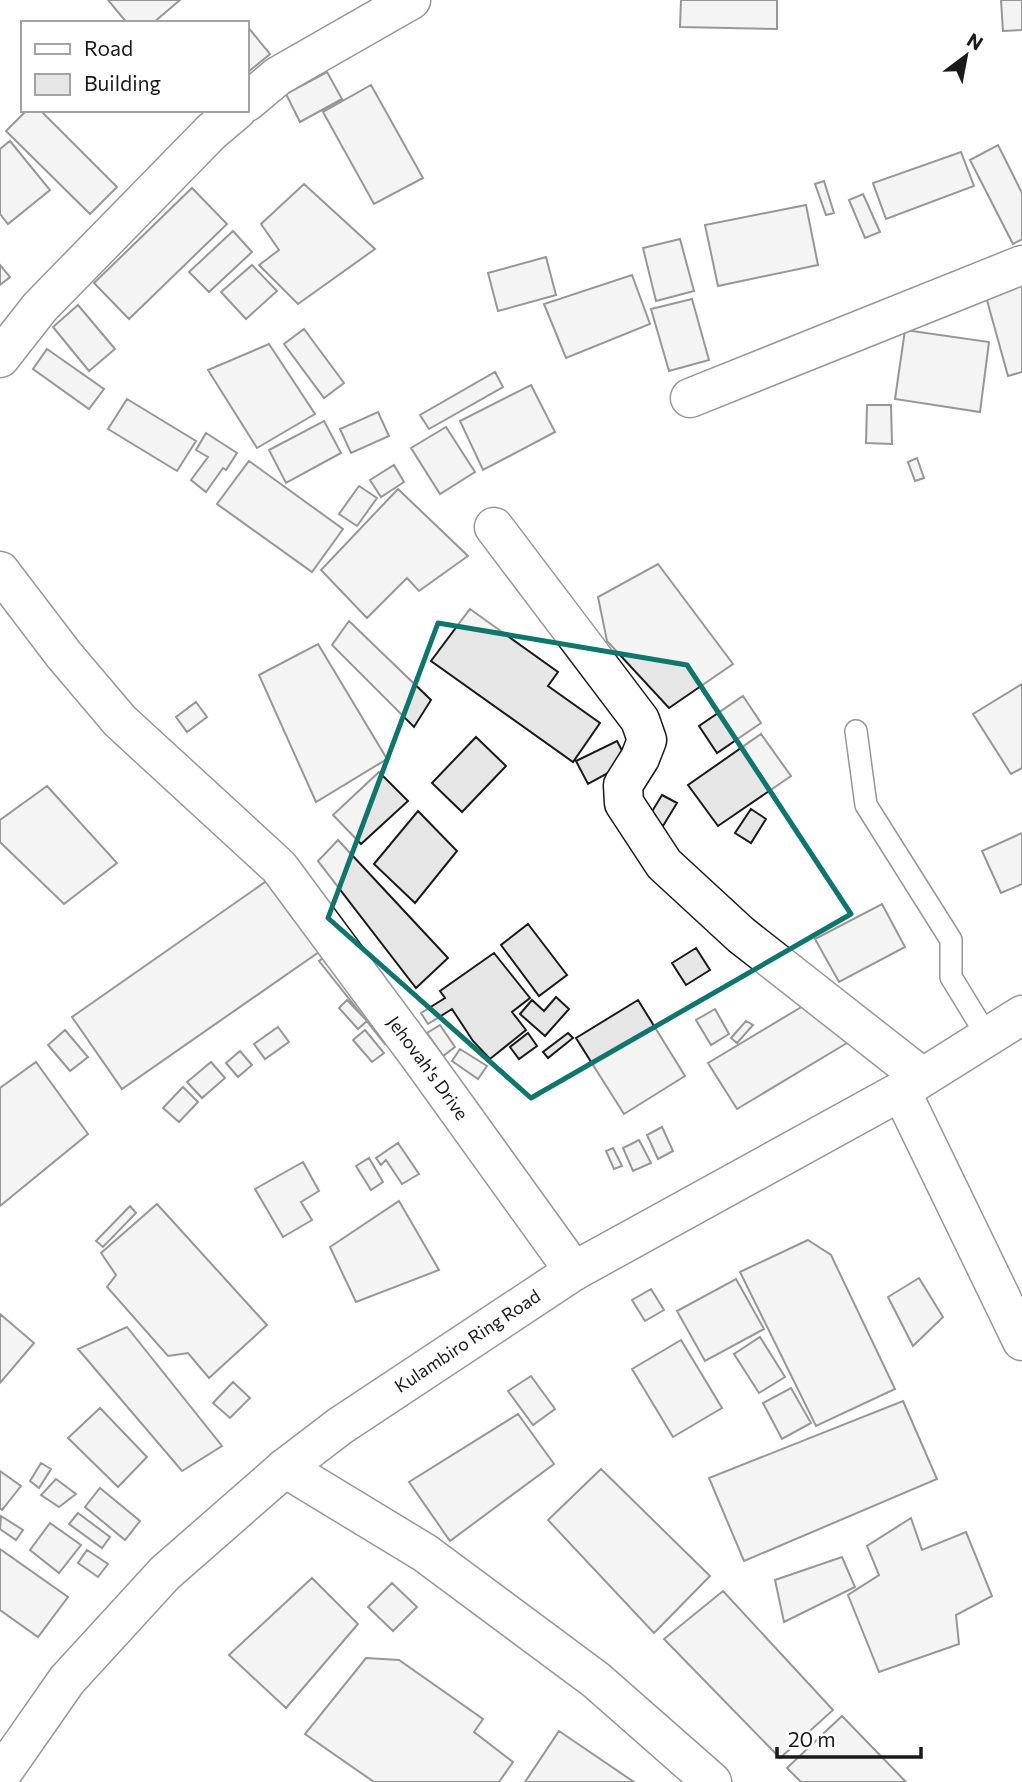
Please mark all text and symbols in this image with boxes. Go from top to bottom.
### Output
legend [21,21,248,112]
north arrow [931,21,1001,91]
text: N [963,28,987,55]
text: Road [84,35,133,60]
text: Building [84,70,161,95]
street label: Jehovah's Drive [383,1011,473,1124]
street label: Kulambiro Ring Road [390,1284,544,1397]
scale bar [777,1716,920,1760]
text: 20 m [788,1726,836,1751]

